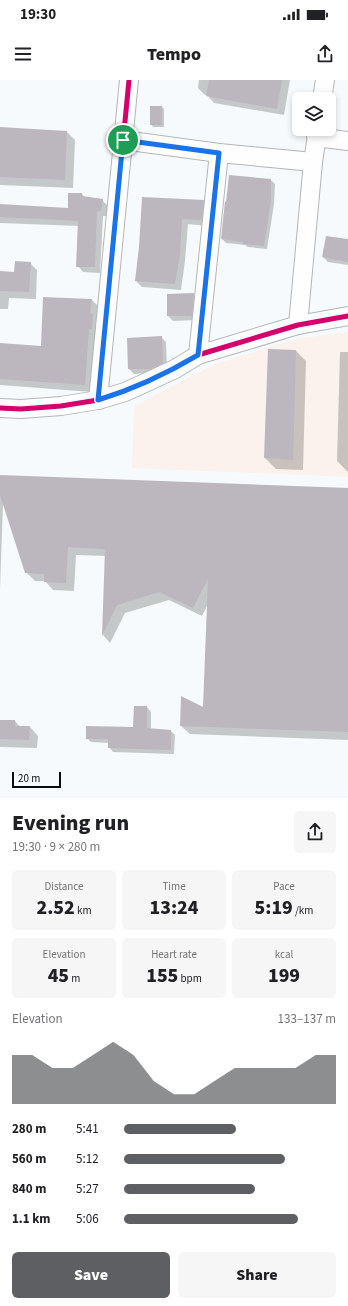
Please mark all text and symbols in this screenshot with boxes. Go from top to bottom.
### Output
text: 19:30 [20,4,56,25]
text: Tempo [147,42,201,67]
icon: menu [12,43,34,65]
icon: share [314,43,336,65]
map controls [292,92,336,136]
button: layers [292,92,336,136]
pin [106,123,140,157]
icon: arrive [112,129,134,151]
scale bar [12,770,61,789]
text: 20 m [18,771,40,786]
text: Evening run [12,807,129,839]
button: share [294,811,336,853]
text: 19:30 · 9 × 280 m [12,838,100,856]
text: Distance [44,879,84,894]
text: Time [162,879,186,894]
text: Pace [273,879,295,894]
text: 2.52 [36,894,75,922]
text: 13:24 [150,894,198,922]
text: 5:19 [255,894,293,922]
text: km [75,903,92,918]
text: /km [293,903,313,918]
text: Elevation [43,947,85,962]
text: Heart rate [151,947,197,962]
text: kcal [275,947,293,962]
text: 45 [48,962,69,990]
text: 155 [146,962,178,990]
text: 199 [268,962,300,990]
text: m [69,971,80,986]
text: bpm [178,971,202,986]
text: Elevation [12,1010,63,1028]
text: 133–137 m [278,1010,336,1028]
text: 280 m [12,1120,46,1138]
text: 5:41 [76,1120,99,1138]
text: 560 m [12,1150,46,1168]
text: 5:12 [76,1150,99,1168]
text: 840 m [12,1180,46,1198]
text: 5:27 [76,1180,99,1198]
text: 1.1 km [12,1210,51,1228]
text: 5:06 [76,1210,99,1228]
button: Save [12,1252,170,1298]
button: Share [178,1252,336,1298]

